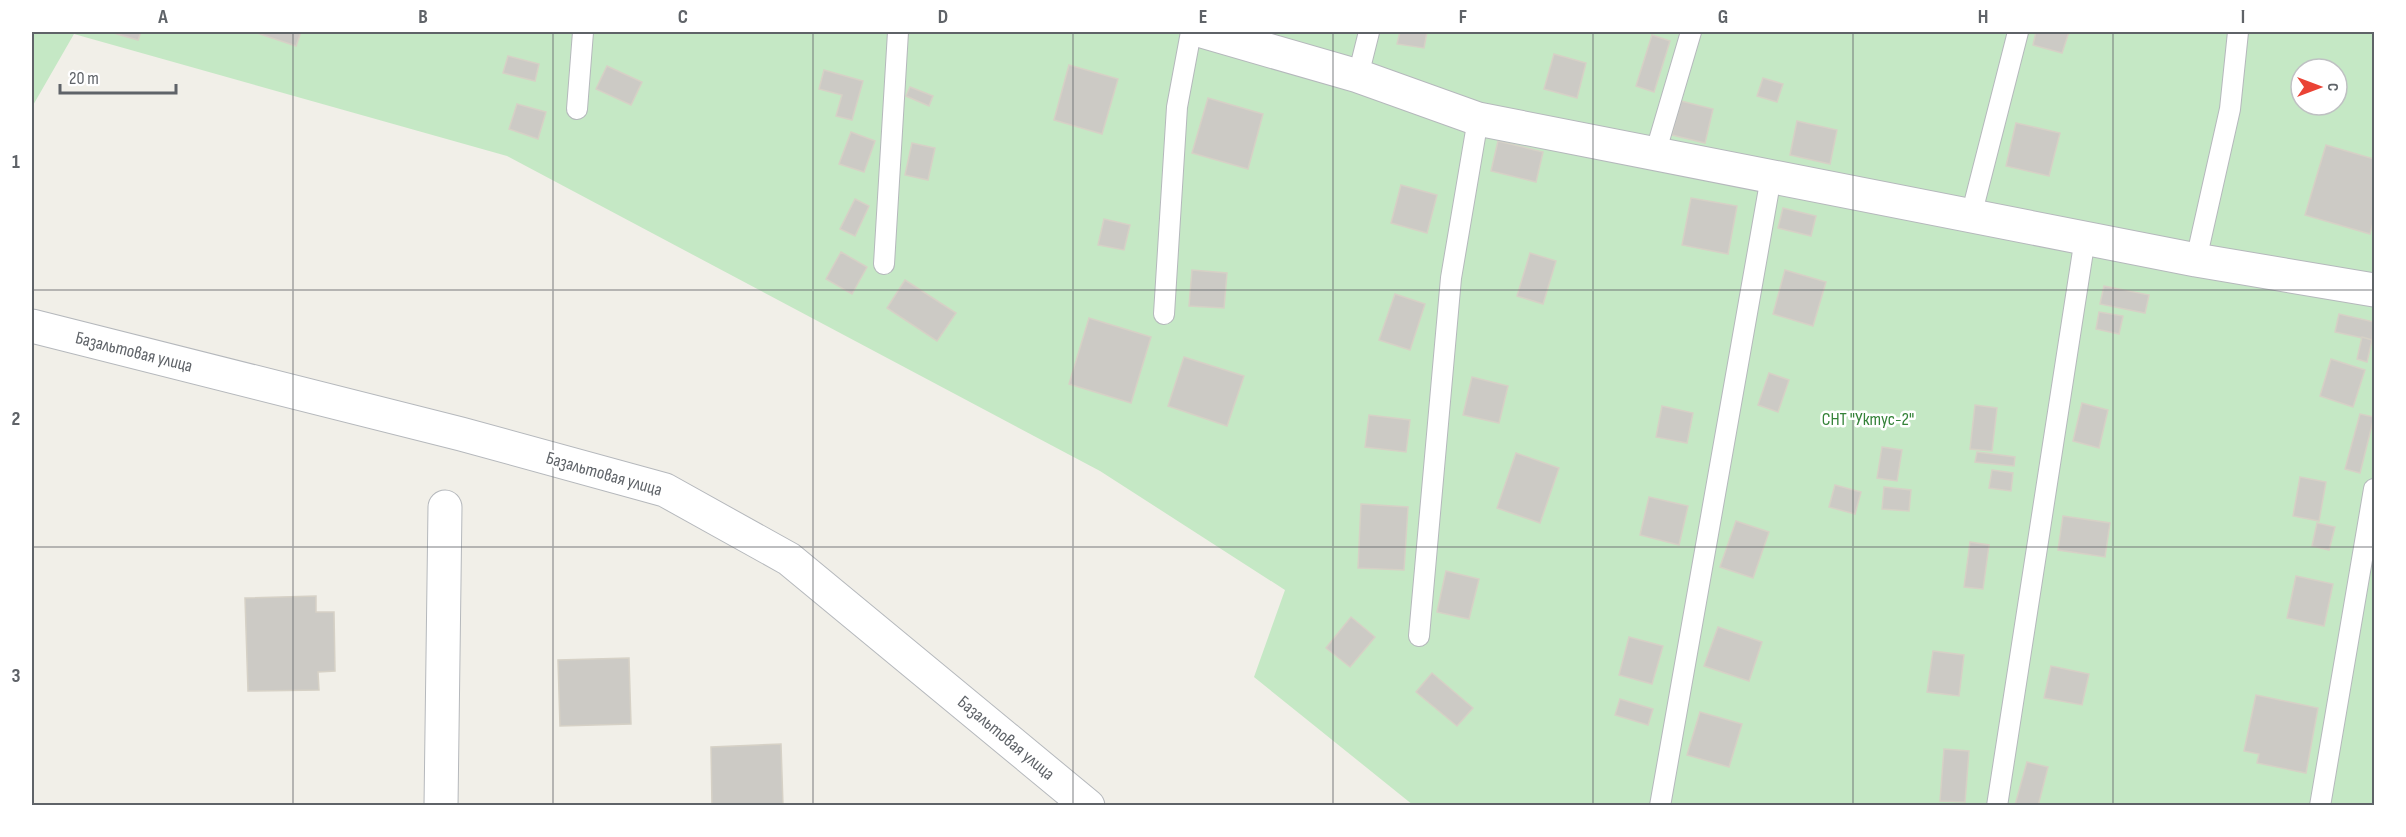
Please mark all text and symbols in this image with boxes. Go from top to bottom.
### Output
text: A [157,5,168,29]
text: B [418,5,428,29]
text: C [678,5,688,29]
text: D [938,5,948,29]
text: E [1199,5,1207,29]
text: F [1459,5,1467,29]
text: G [1718,5,1728,29]
text: H [1978,5,1988,29]
text: I [2241,5,2245,29]
scale bar [60,57,176,95]
north arrow [2289,57,2349,117]
text: 20 m [69,68,99,89]
text: С [2323,83,2342,91]
text: 1 [12,150,20,174]
street label: Базальтовая улица [73,327,195,377]
text: 2 [12,407,20,431]
park label: СНТ "Уктус-2" [1822,409,1914,430]
street label: Базальтовая улица [544,447,665,501]
text: 3 [12,664,21,688]
street label: Базальтовая улица [953,691,1059,785]

